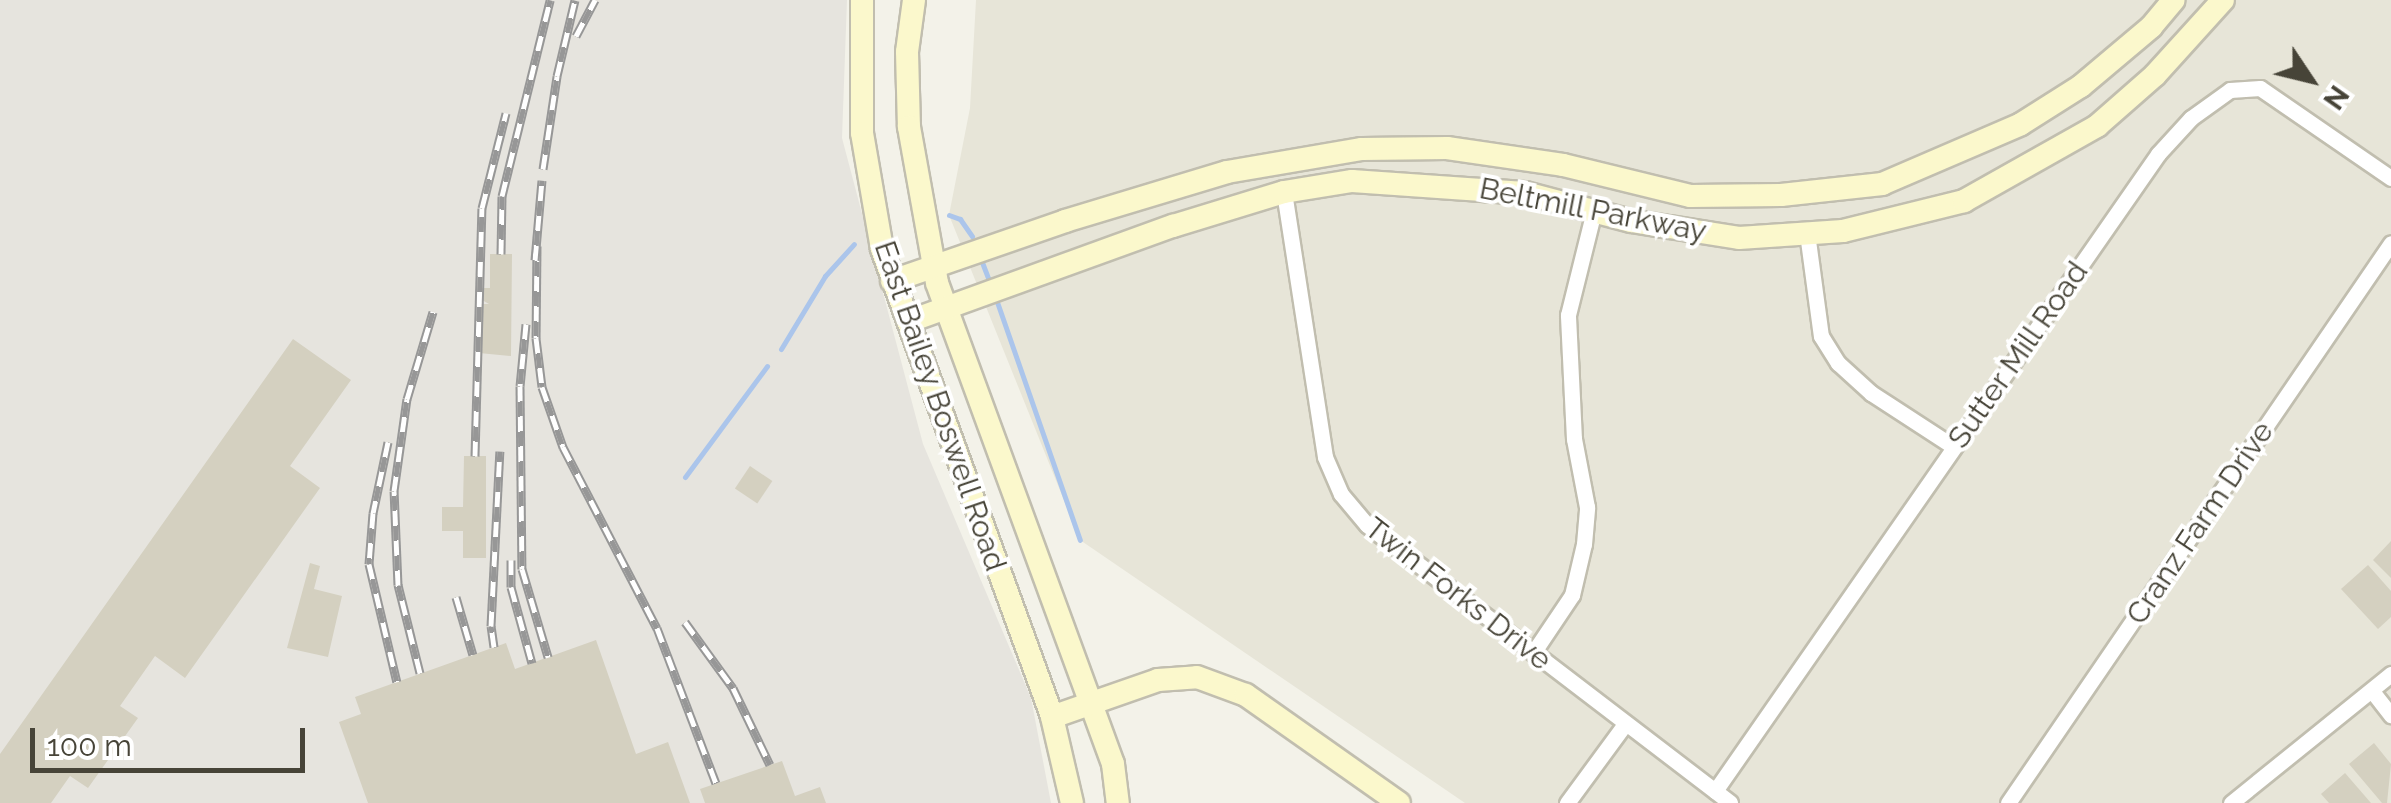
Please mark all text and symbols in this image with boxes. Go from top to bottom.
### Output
north arrow [2261,30,2361,130]
text: N [2316,79,2356,116]
street label: Beltmill Parkway [1476,170,1710,250]
street label: East Bailey Boswell Road [866,236,1014,576]
street label: Sutter Mill Road [1940,254,2096,456]
street label: Cranz Farm Drive [2119,415,2281,631]
street label: Twin Forks Drive [1358,510,1558,678]
scale bar [35,708,310,770]
text: 100 m [47,728,132,763]

